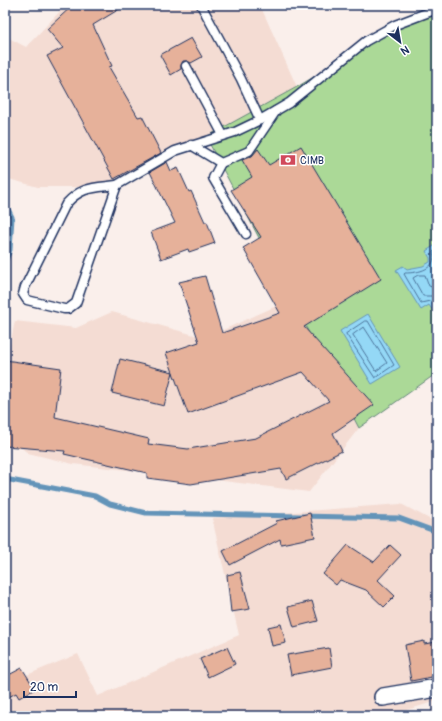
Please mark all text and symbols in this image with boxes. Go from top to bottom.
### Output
north arrow [380,22,420,62]
text: N [398,43,411,58]
bank icon: CIMB [279,151,297,169]
place label: CIMB [300,154,324,167]
scale bar [24,673,76,699]
text: 20 m [30,680,59,695]

